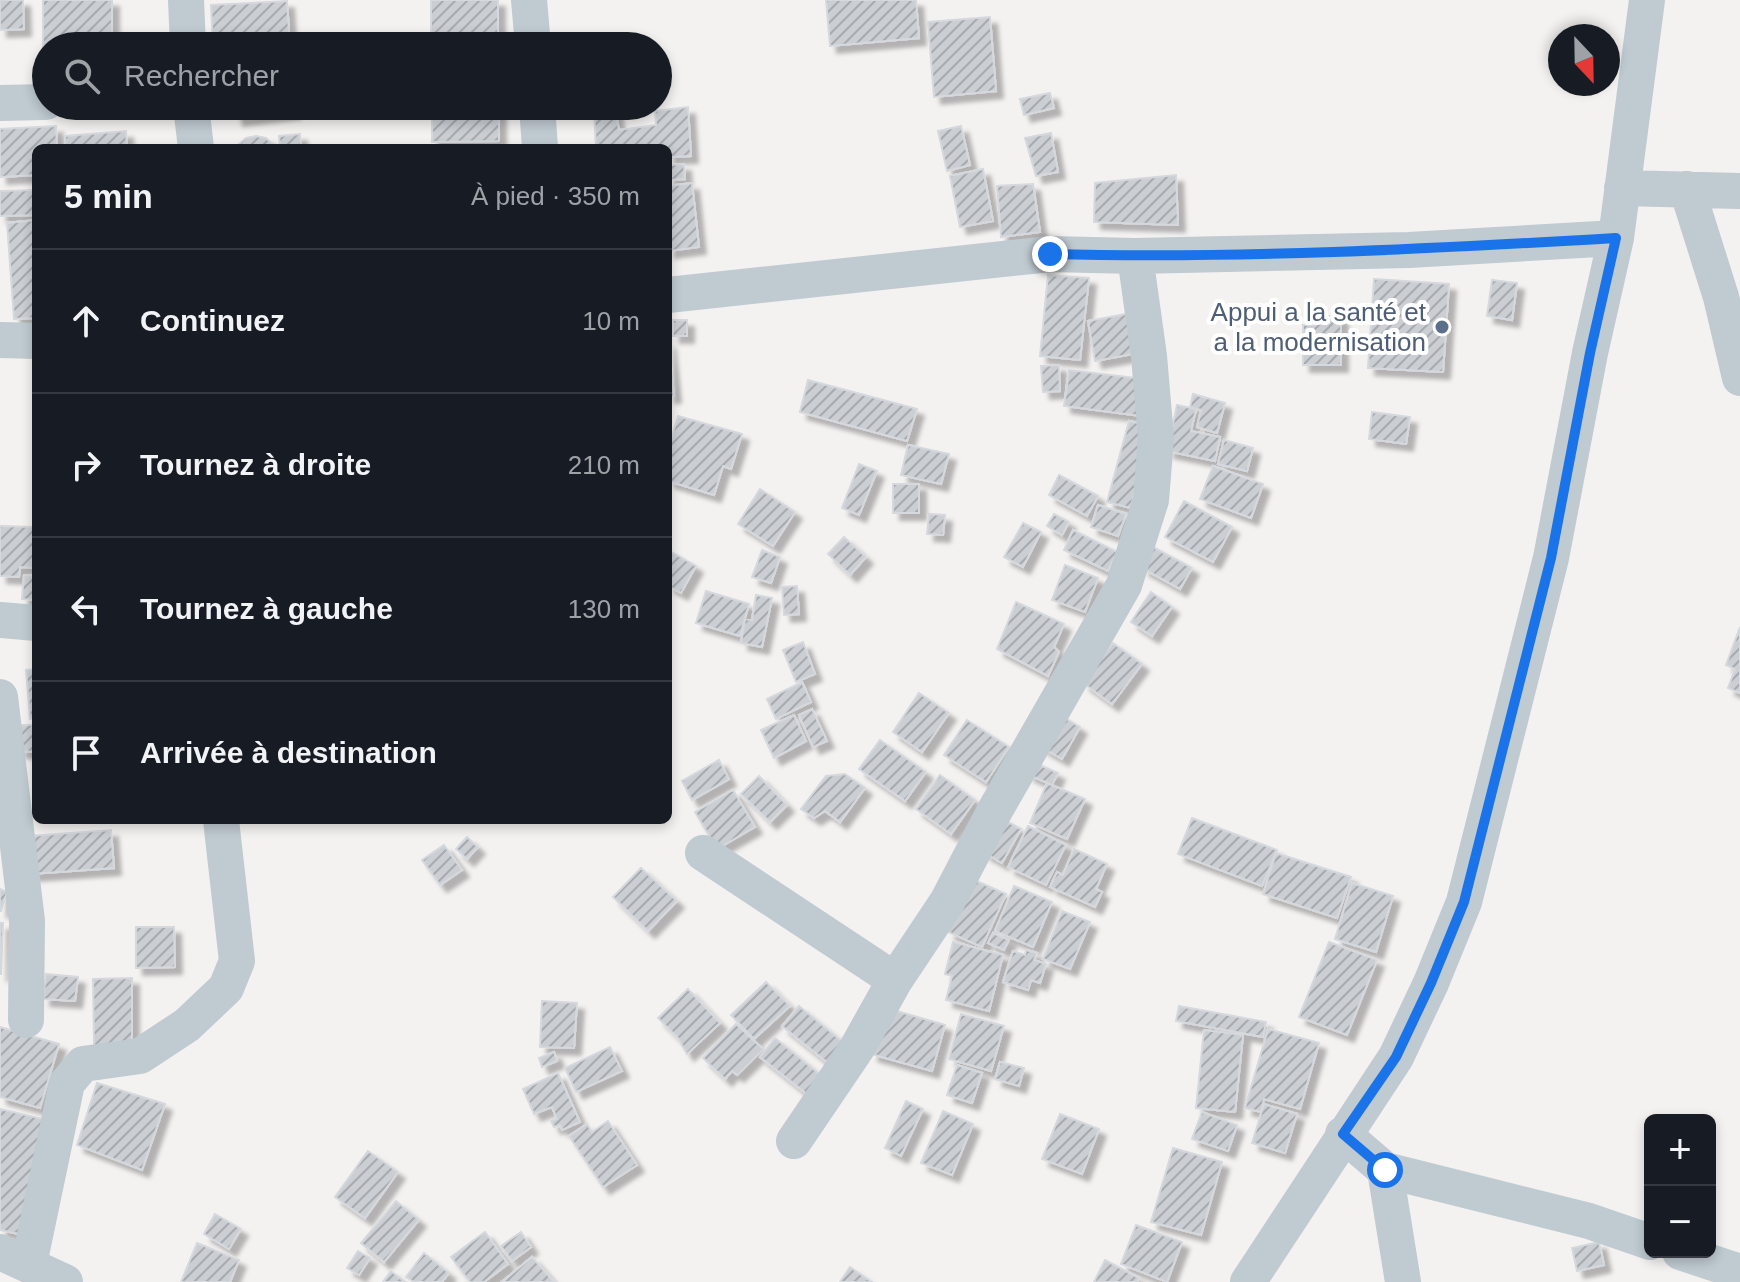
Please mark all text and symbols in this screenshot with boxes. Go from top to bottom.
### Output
north arrow [1548,24,1620,96]
search box [32,32,672,120]
icon: search [60,54,104,98]
text: Rechercher [124,59,279,92]
text: 5 min [64,177,153,215]
text: À pied · 350 m [471,181,640,211]
route end [1032,236,1068,272]
place label: Appui a la santé et a la modernisation [1211,297,1427,357]
icon: ahead [64,299,108,343]
text: Continuez [140,304,285,337]
text: 10 m [582,306,640,336]
marker: Appui a la santé et a la modernisation [1433,318,1451,336]
icon: right [64,443,108,487]
text: Tournez à droite [140,448,371,481]
text: 210 m [568,450,640,480]
icon: left [64,587,108,631]
text: Tournez à gauche [140,592,393,625]
text: 130 m [568,594,640,624]
icon: arrive [64,731,108,775]
text: Arrivée à destination [140,736,437,769]
map controls [1644,1114,1716,1258]
button: + [1644,1114,1716,1186]
route start [1367,1152,1403,1188]
button: − [1644,1186,1716,1258]

